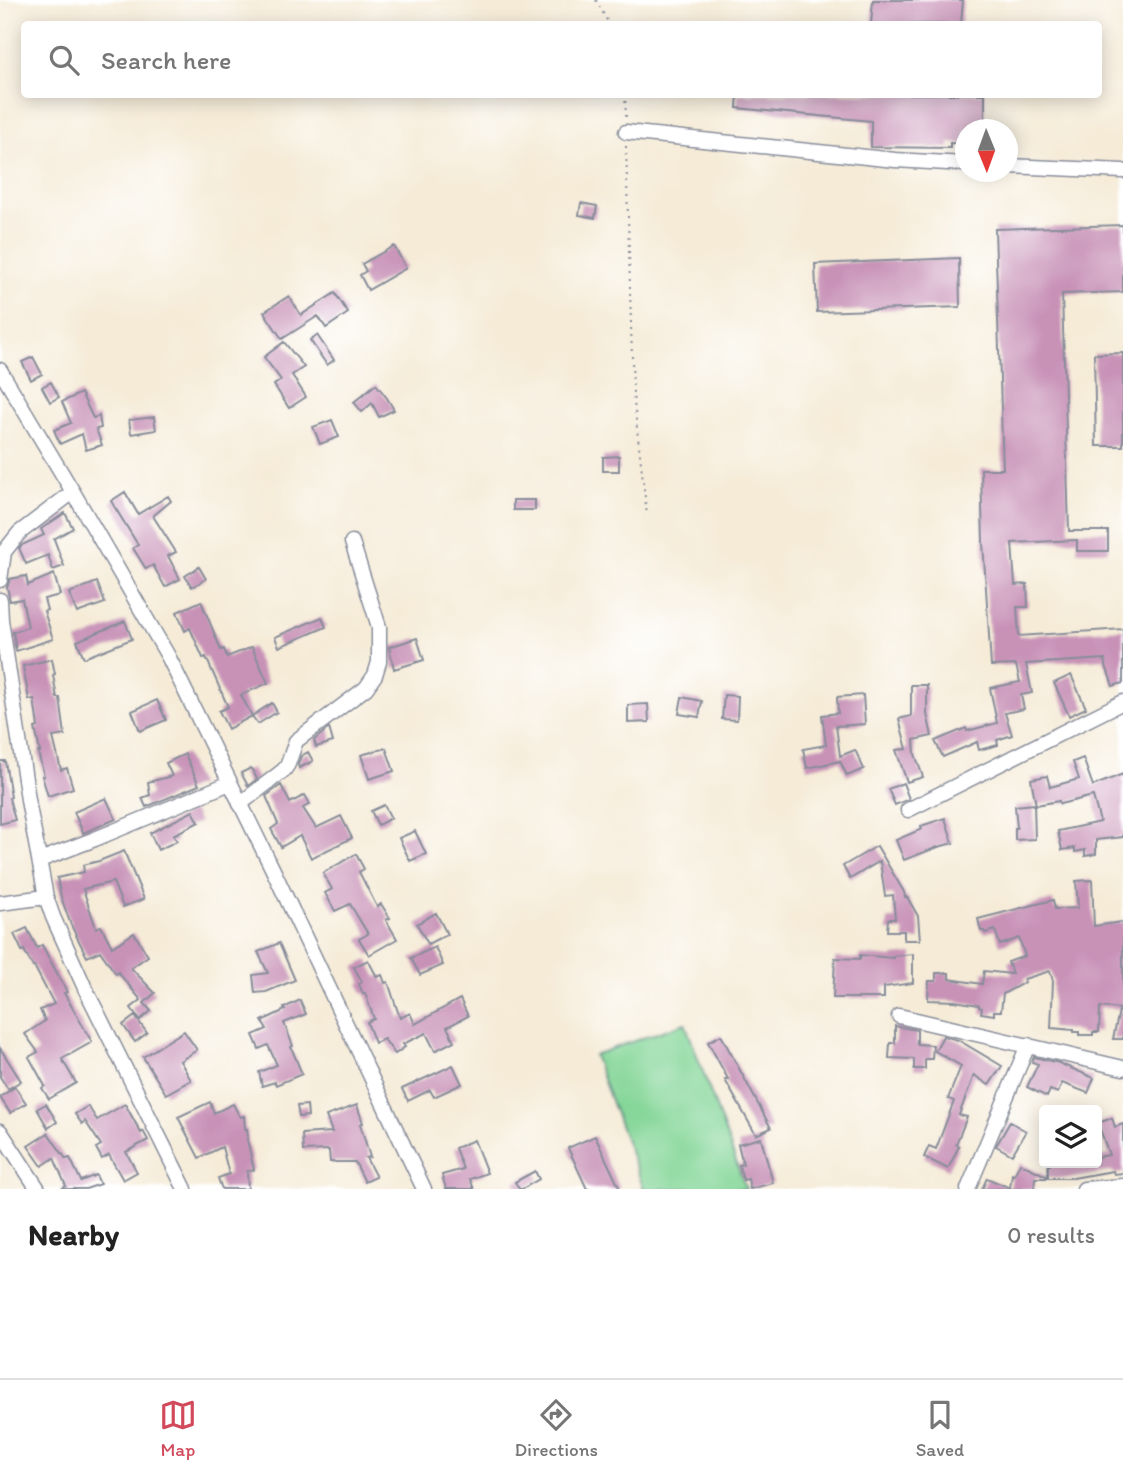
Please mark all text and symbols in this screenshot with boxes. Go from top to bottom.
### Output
search box [21,21,1102,98]
icon: search [45,41,83,79]
text: Search here [101,44,231,76]
north arrow [955,119,1018,182]
map controls [1039,1105,1102,1168]
button: layers [1039,1105,1102,1168]
text: Nearby [28,1216,119,1253]
text: 0 results [1007,1221,1095,1249]
tab: Map [159,1396,197,1461]
tab: Directions [514,1396,598,1461]
tab: Saved [916,1396,964,1461]

